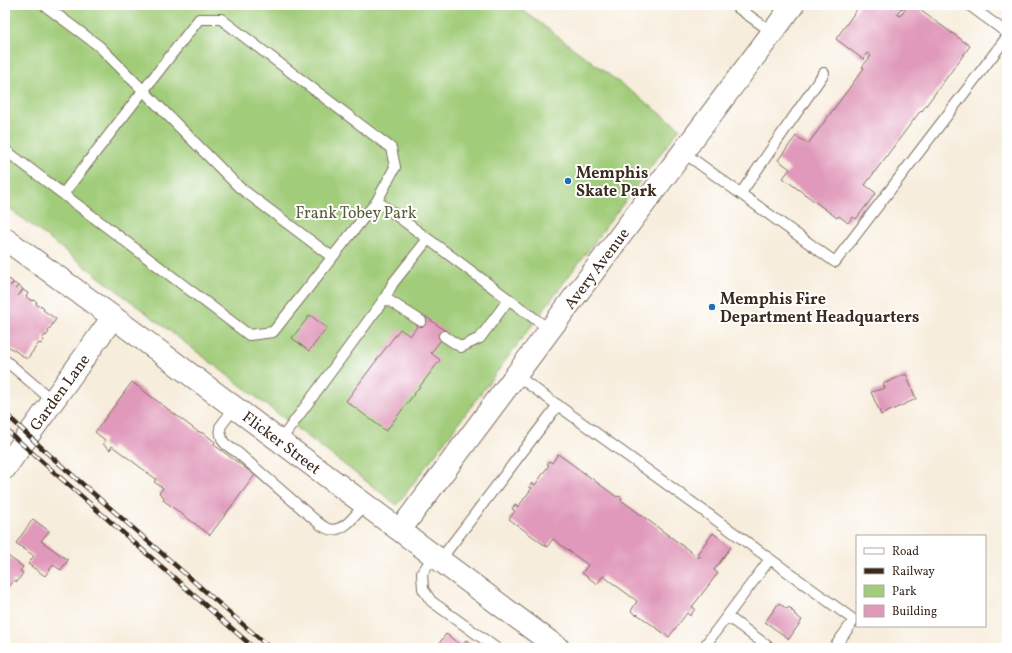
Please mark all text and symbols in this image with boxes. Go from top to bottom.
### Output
place label: Memphis Skate Park [576,163,657,203]
marker: Memphis Skate Park [563,176,573,186]
park label: Frank Tobey Park [296,203,417,225]
street label: Avery Avenue [560,224,635,314]
place label: Memphis Fire Department Headquarters [720,289,919,329]
marker: Memphis Fire Department Headquarters [707,302,717,312]
street label: Garden Lane [25,350,96,436]
street label: Flicker Street [237,407,325,481]
legend [856,535,986,627]
text: Road [892,544,919,560]
text: Railway [892,564,935,580]
text: Park [892,584,917,600]
text: Building [892,604,937,620]

